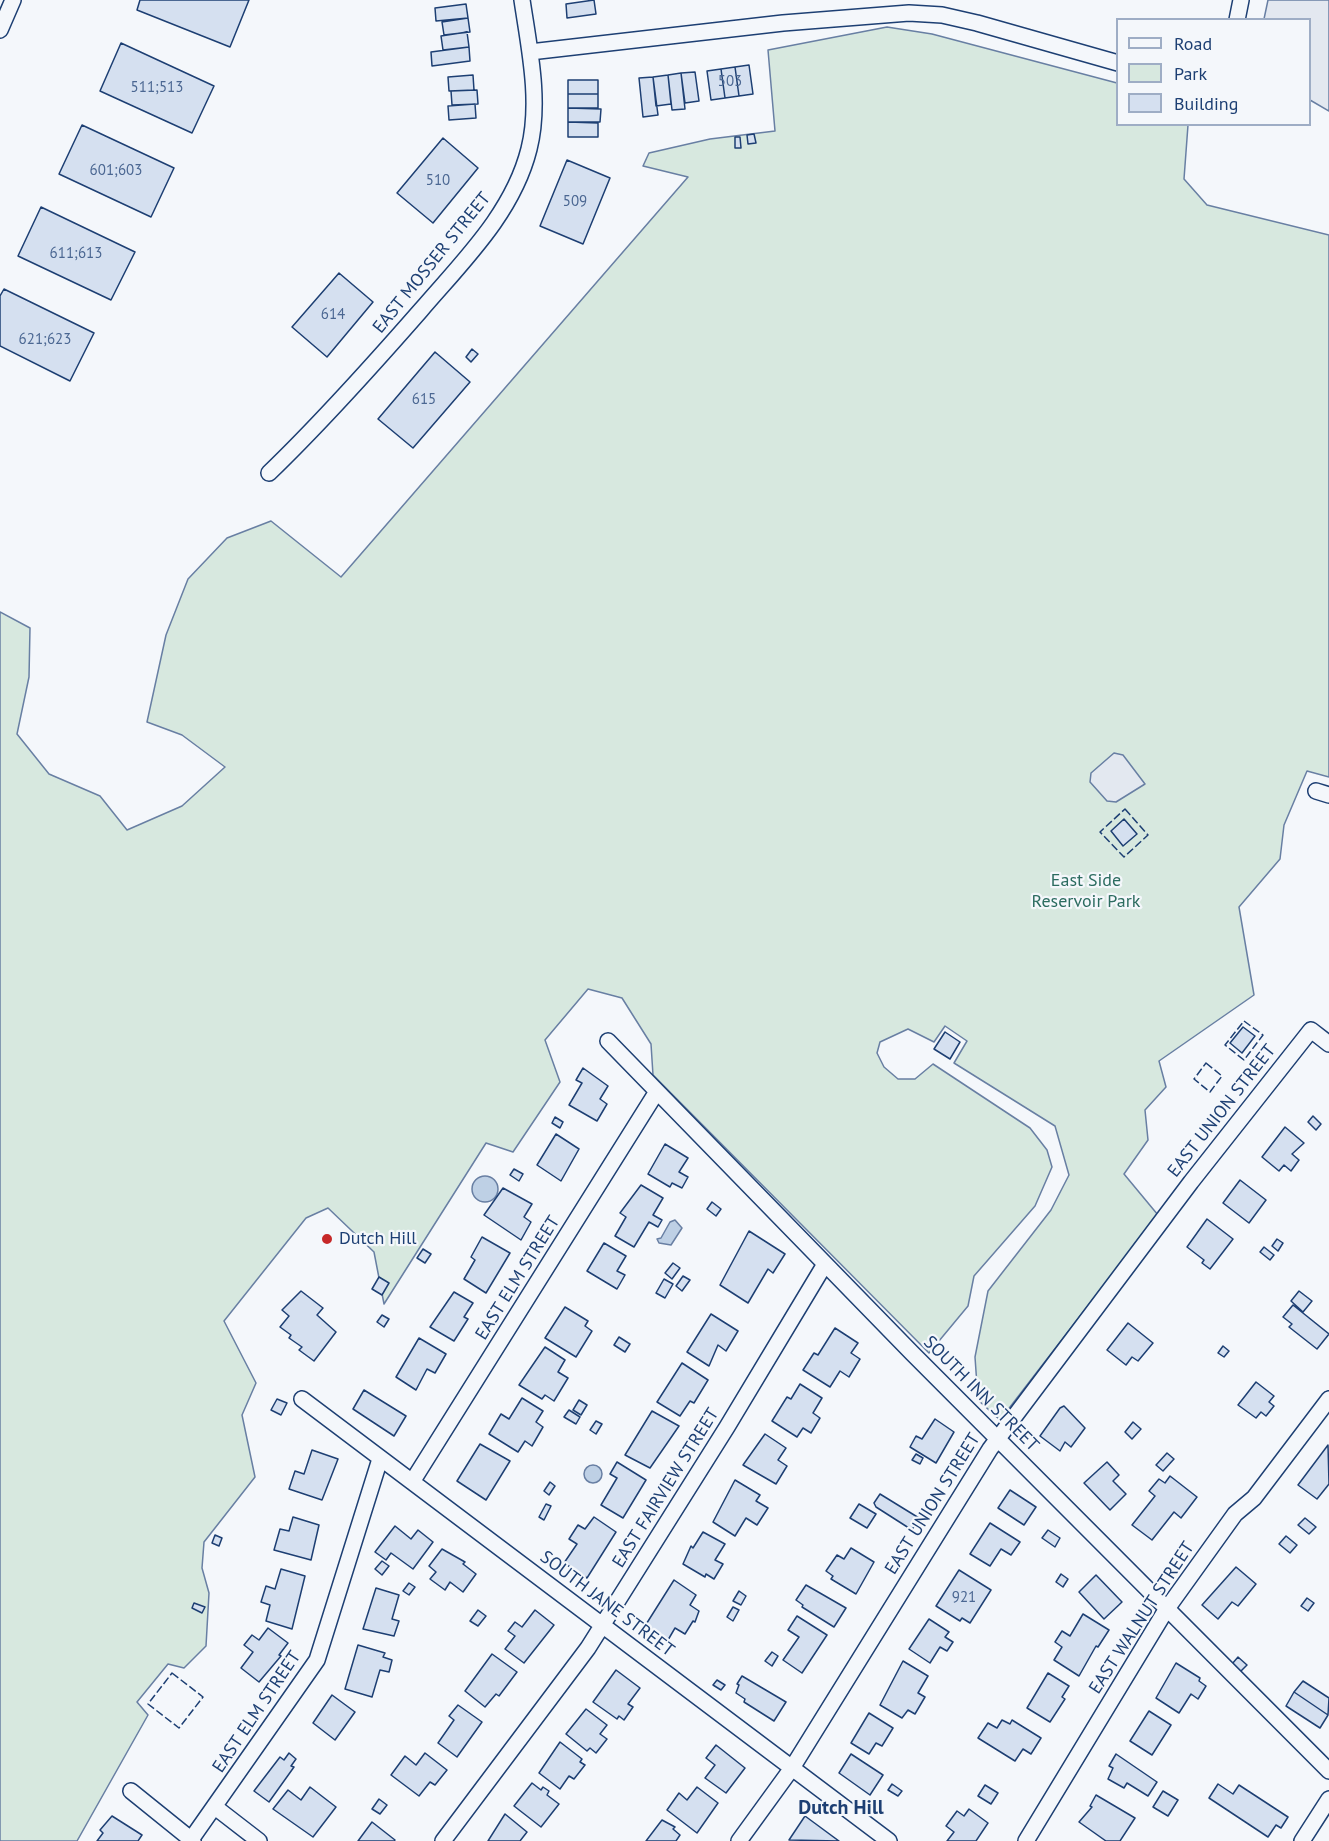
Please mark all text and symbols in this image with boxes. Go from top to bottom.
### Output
legend [1116,18,1311,126]
text: Road [1174,32,1212,55]
text: Park [1174,62,1207,85]
house number: 503 [718,73,742,91]
house number: 511;513 [131,79,183,97]
text: Building [1174,92,1238,115]
house number: 601;603 [90,162,142,180]
house number: 510 [426,172,450,190]
street label: EAST MOSSER STREET [369,188,495,338]
house number: 509 [563,193,587,211]
house number: 611;613 [50,245,102,263]
house number: 614 [321,306,345,324]
house number: 621;623 [19,331,71,349]
house number: 615 [412,391,436,409]
park label: East Side Reservoir Park [1032,870,1140,912]
street label: EAST UNION STREET [1163,1040,1281,1182]
street label: EAST ELM STREET [471,1212,565,1344]
place label: Dutch Hill [339,1228,417,1250]
marker: Dutch Hill [320,1232,334,1246]
street label: SOUTH INN STREET [919,1332,1043,1456]
street label: EAST FAIRVIEW STREET [608,1404,724,1572]
street label: EAST UNION STREET [881,1429,985,1579]
street label: EAST WALNUT STREET [1085,1538,1199,1698]
street label: SOUTH JANE STREET [536,1547,678,1661]
house number: 921 [952,1589,976,1607]
street label: EAST ELM STREET [208,1647,306,1777]
district label: Dutch Hill [798,1796,884,1820]

